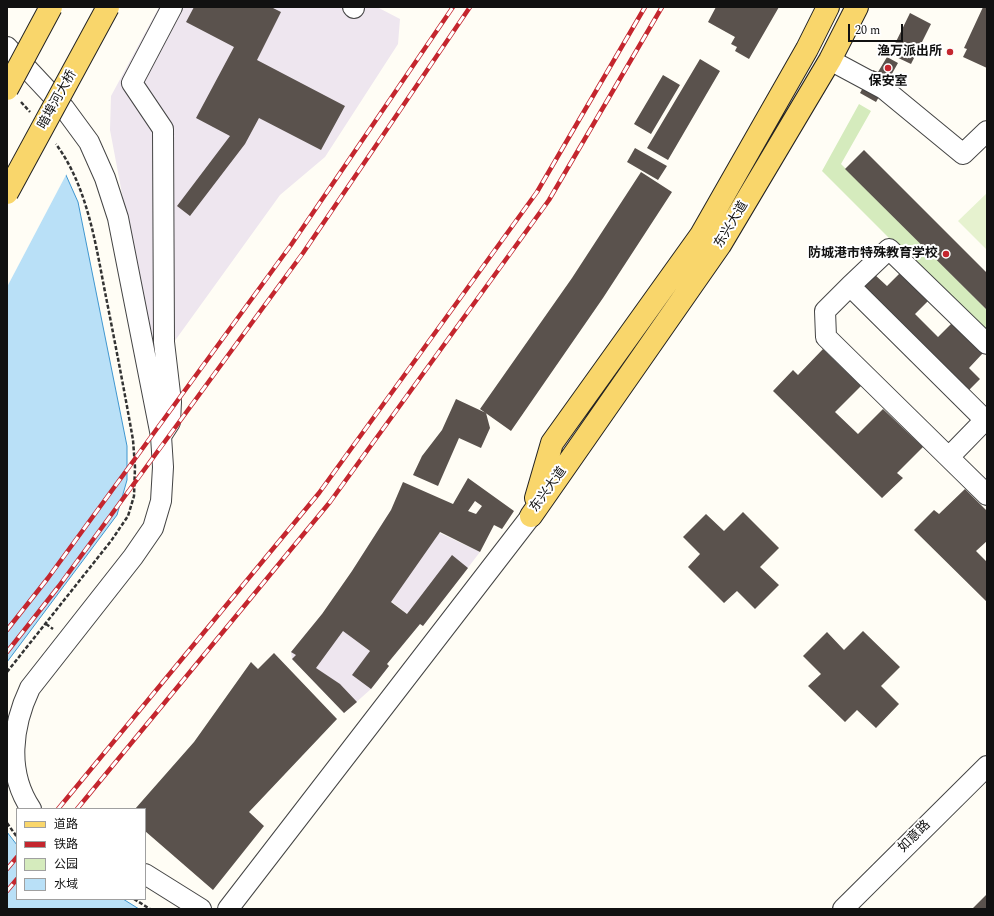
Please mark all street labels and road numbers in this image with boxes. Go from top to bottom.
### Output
street label: 暗埠河大桥 [35,68,81,132]
street label: 东兴大道 [712,199,752,251]
street label: 东兴大道 [527,464,571,516]
street label: 如意路 [896,818,934,856]

